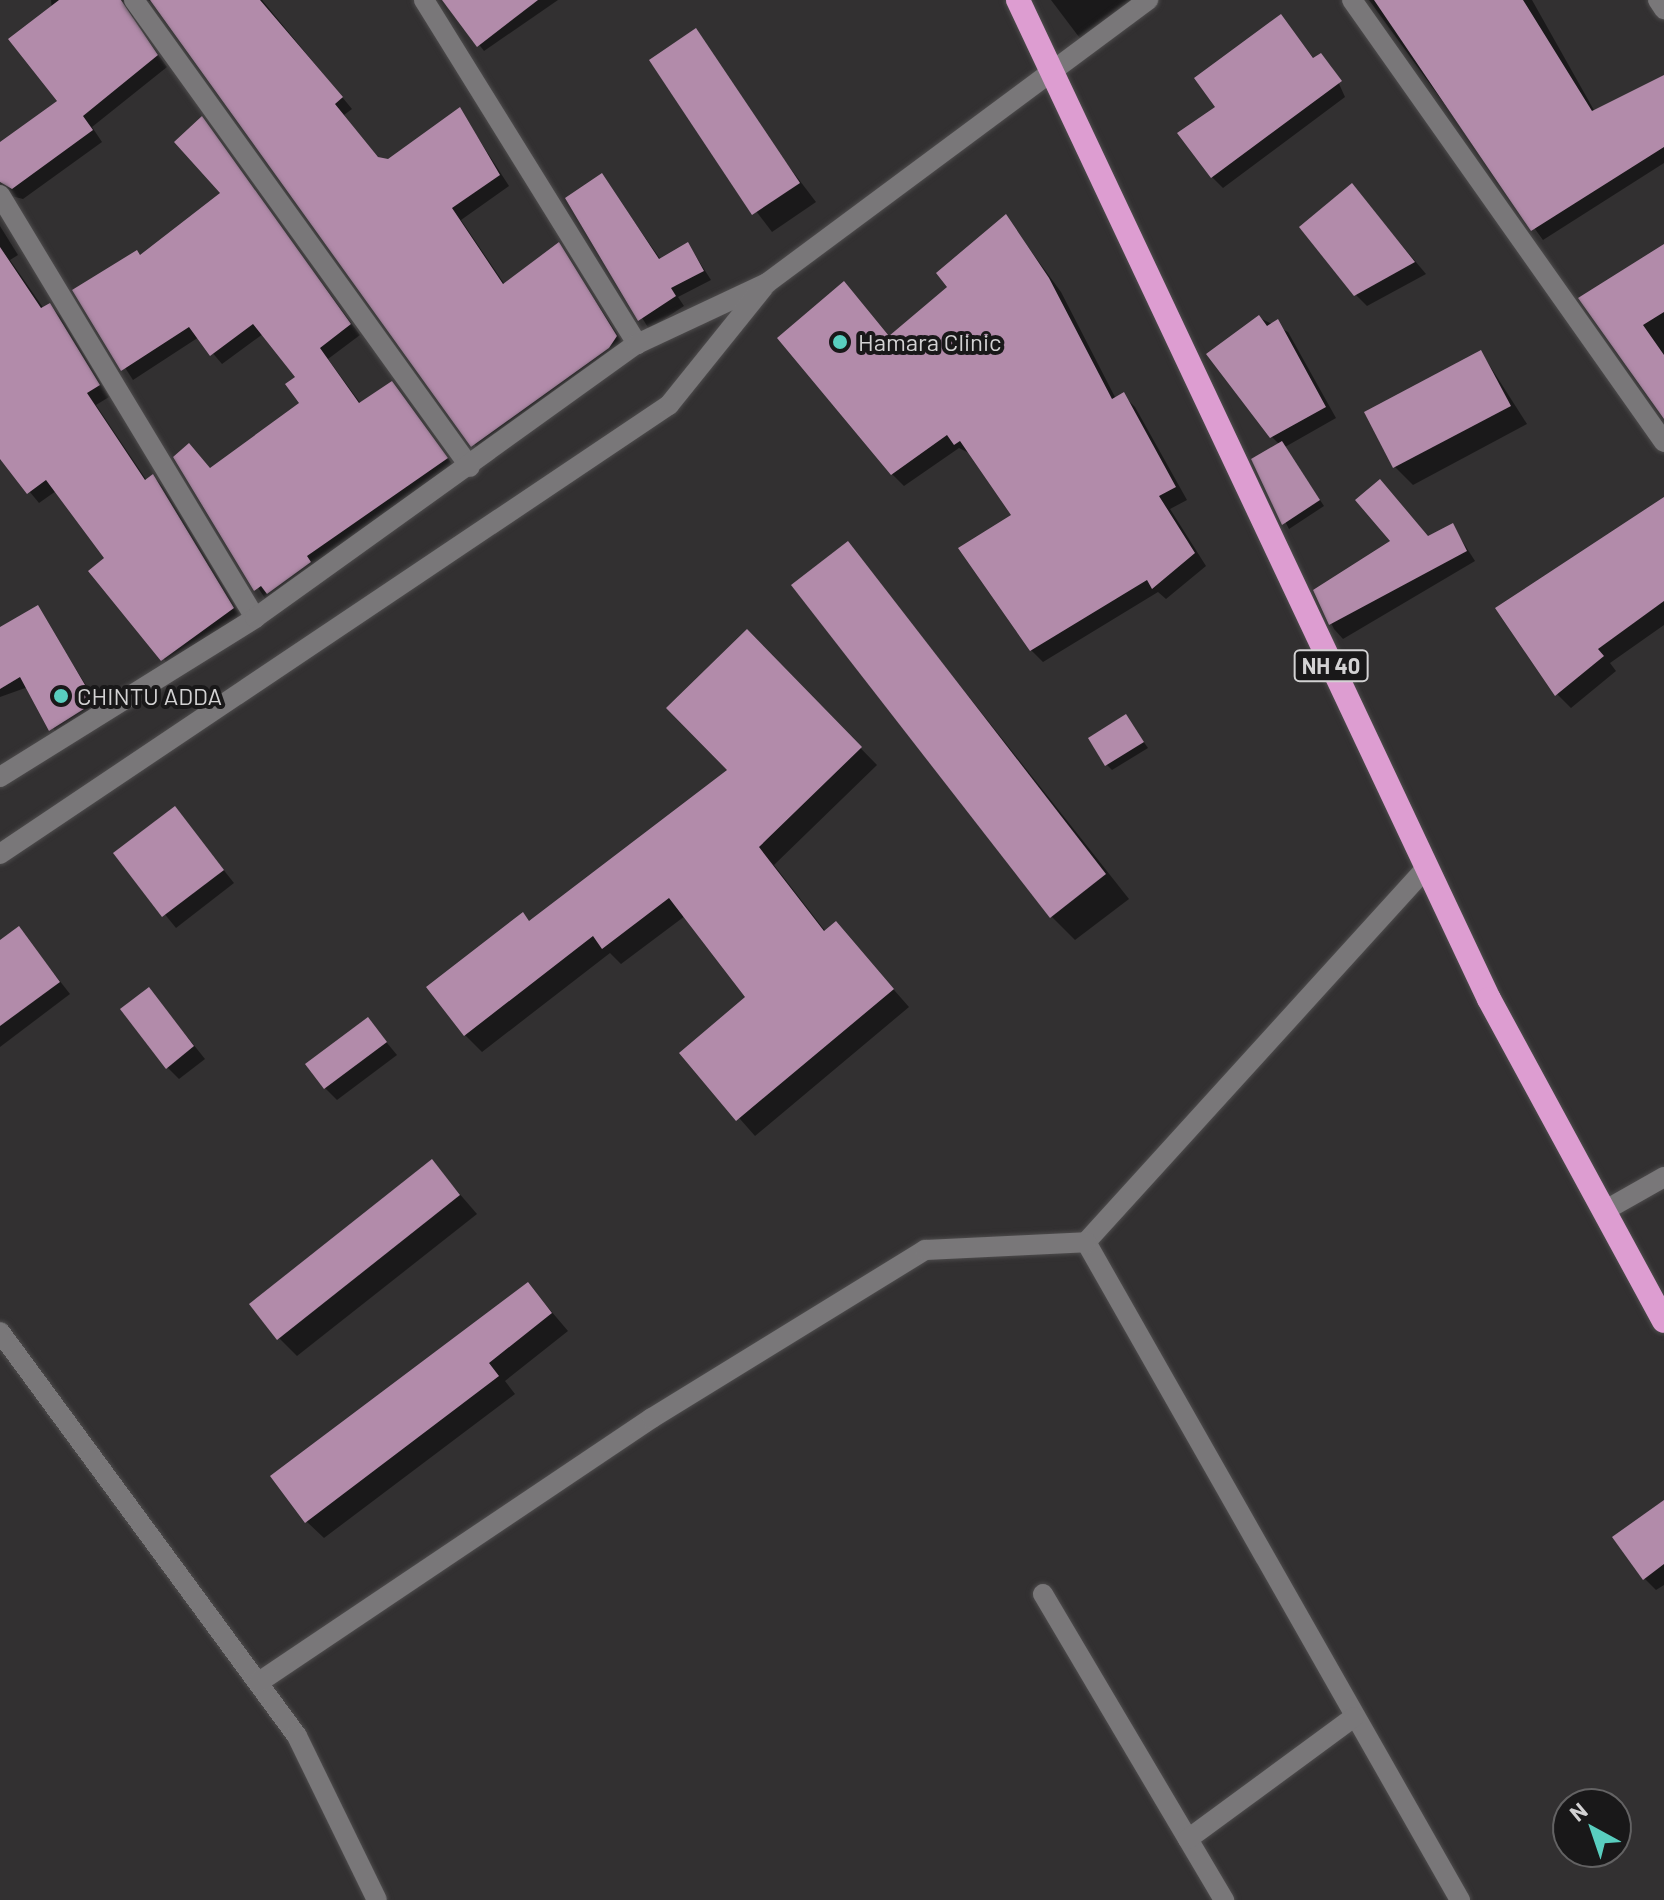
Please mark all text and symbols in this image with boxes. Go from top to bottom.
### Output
place label: Hamara Clinic [858,328,1002,356]
marker: Hamara Clinic [829,331,851,353]
road number: NH 40 [1293,648,1369,684]
place label: CHINTU ADDA [77,682,222,710]
marker: CHINTU ADDA [52,687,70,705]
north arrow [1552,1788,1632,1868]
text: N [1564,1796,1592,1826]

